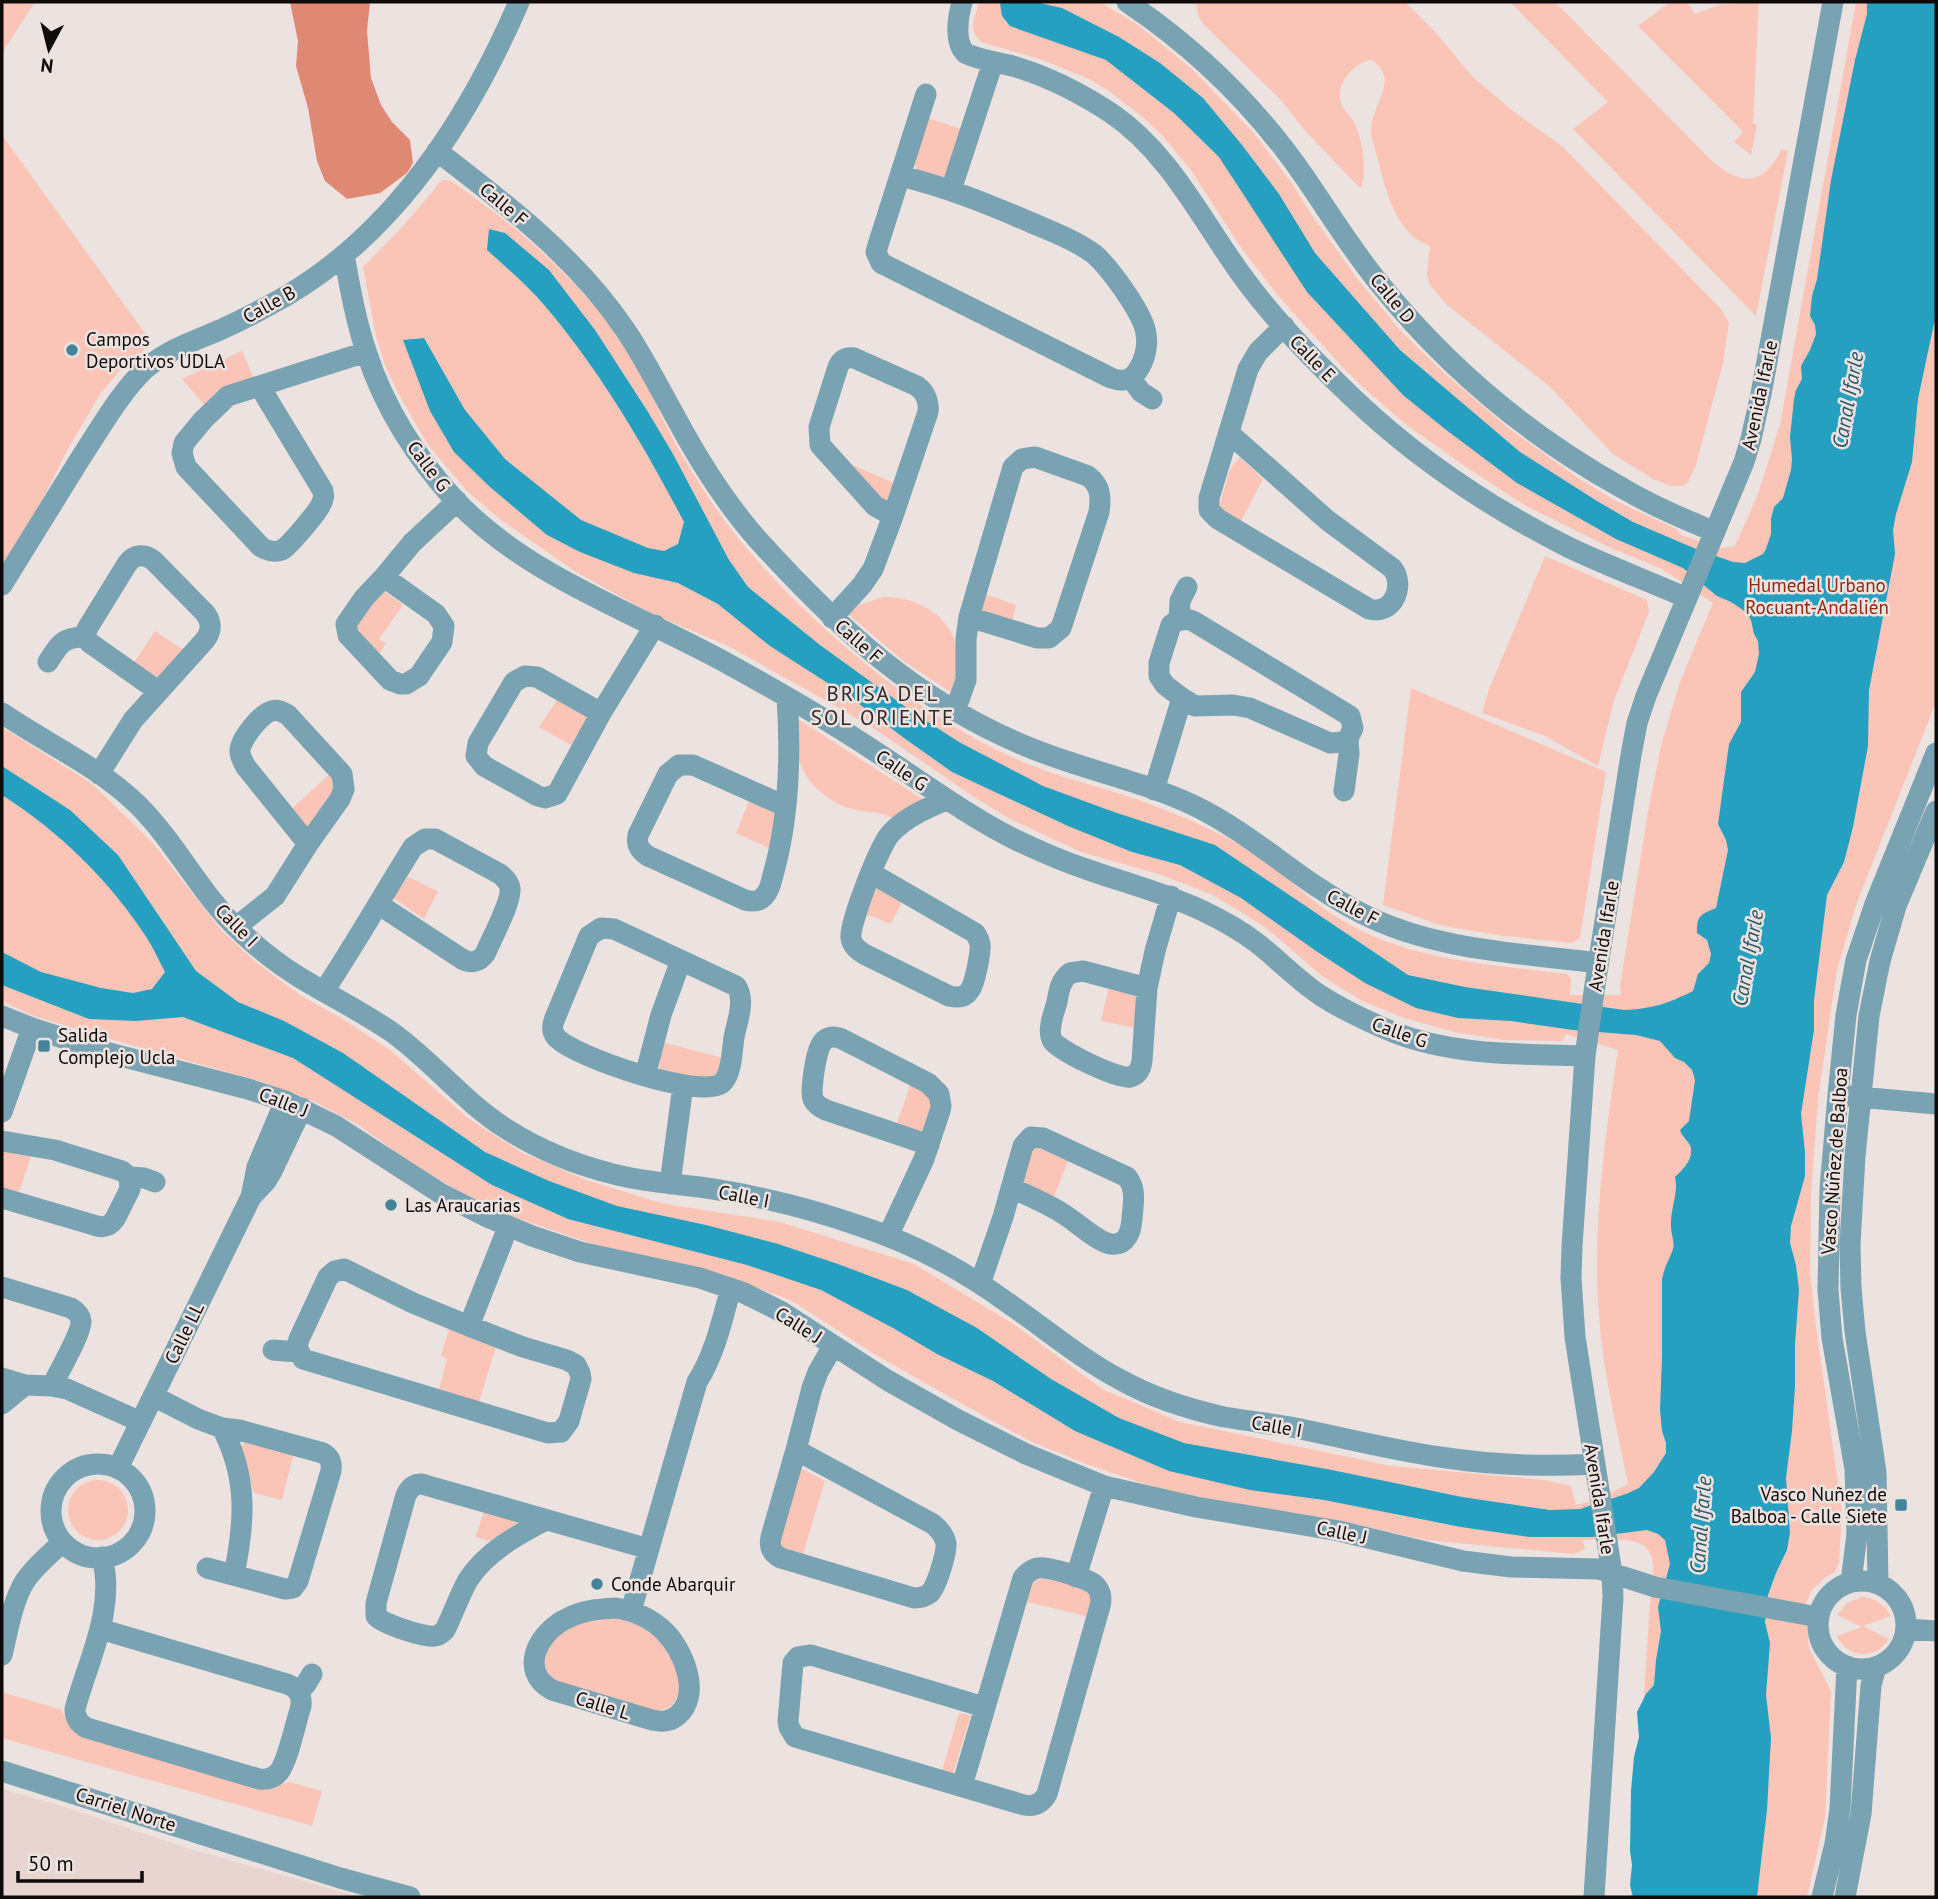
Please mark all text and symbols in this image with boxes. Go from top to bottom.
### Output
north arrow [14,14,84,84]
text: N [39,53,55,79]
street label: Calle F [475,177,533,231]
street label: Calle D [1365,268,1421,328]
street label: Calle B [238,280,300,328]
place label: Campos Deportivos UDLA [86,327,225,373]
street label: Calle E [1285,330,1341,386]
street label: Avenida Ifarle [1736,338,1782,452]
marker: Campos Deportivos UDLA [64,342,80,358]
water label: Canal Ifarle [1826,349,1869,450]
street label: Calle G [402,436,456,496]
park label: Humedal Urbano Rocuant-Andalién [1745,573,1889,619]
street label: Calle F [830,614,888,668]
district label: BRISA DEL SOL ORIENTE [811,680,955,731]
street label: Calle G [871,744,933,796]
street label: Avenida Ifarle [1582,879,1624,993]
street label: Calle F [1323,883,1383,931]
street label: Calle I [210,898,264,952]
water label: Canal Ifarle [1726,907,1769,1008]
street label: Calle G [1369,1011,1431,1053]
place label: Salida Complejo Ucla [58,1023,176,1069]
marker: Salida Complejo Ucla [36,1038,52,1054]
street label: Vasco Núñez de Balboa [1815,1067,1853,1256]
street label: Calle J [256,1082,312,1122]
street label: Calle I [717,1179,771,1213]
place label: Las Araucarias [405,1193,521,1217]
marker: Las Araucarias [383,1197,399,1213]
street label: Calle LL [159,1298,209,1368]
street label: Calle J [771,1301,827,1349]
street label: Calle I [1250,1410,1304,1442]
street label: Avenida Ifarle [1579,1442,1621,1556]
water label: Canal Ifarle [1684,1475,1717,1575]
place label: Vasco Nuñez de Balboa - Calle Siete [1731,1482,1887,1528]
marker: Vasco Nuñez de Balboa - Calle Siete [1893,1497,1909,1513]
street label: Calle J [1314,1515,1370,1549]
place label: Conde Abarquir [611,1572,736,1596]
marker: Conde Abarquir [589,1576,605,1592]
street label: Calle L [573,1685,633,1725]
street label: Carriel Norte [73,1781,179,1837]
scale bar [18,1840,142,1884]
text: 50 m [28,1850,74,1877]

